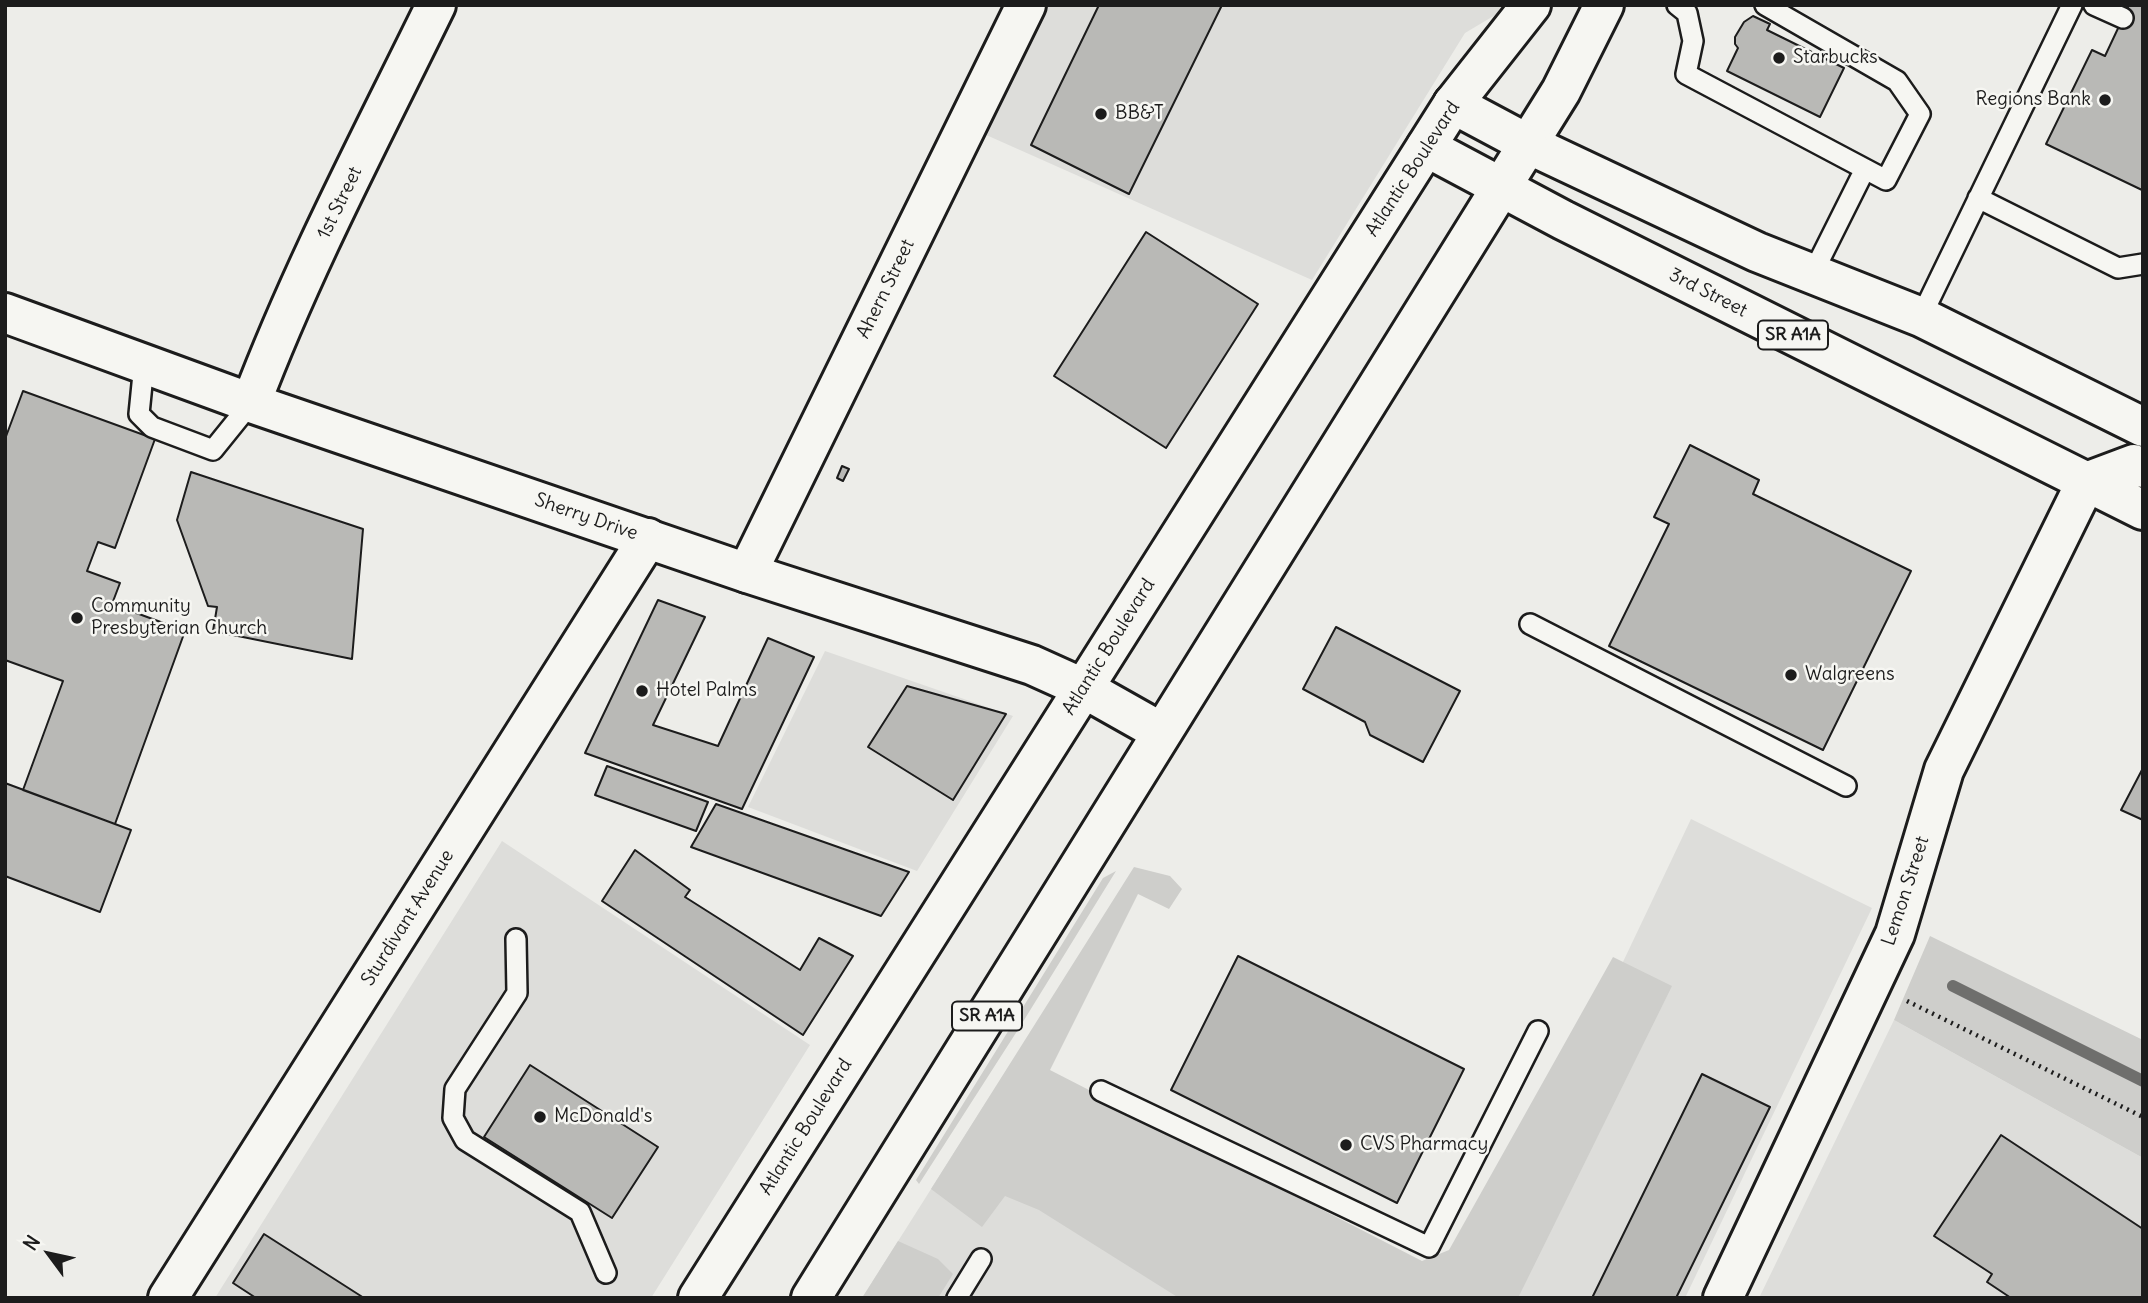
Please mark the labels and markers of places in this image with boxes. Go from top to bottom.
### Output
place label: Starbucks [1793,47,1878,69]
marker: Starbucks [1771,50,1787,66]
place label: Regions Bank [1975,89,2091,111]
marker: Regions Bank [2097,92,2113,108]
place label: BB&T [1115,103,1164,125]
marker: BB&T [1093,106,1109,122]
place label: Community Presbyterian Church [91,596,267,640]
marker: Community Presbyterian Church [69,610,85,626]
place label: Walgreens [1805,664,1895,686]
marker: Walgreens [1783,667,1799,683]
place label: Hotel Palms [656,680,757,702]
marker: Hotel Palms [634,683,650,699]
place label: McDonald's [554,1106,652,1128]
marker: McDonald's [532,1109,548,1125]
place label: CVS Pharmacy [1360,1134,1488,1156]
marker: CVS Pharmacy [1338,1137,1354,1153]

